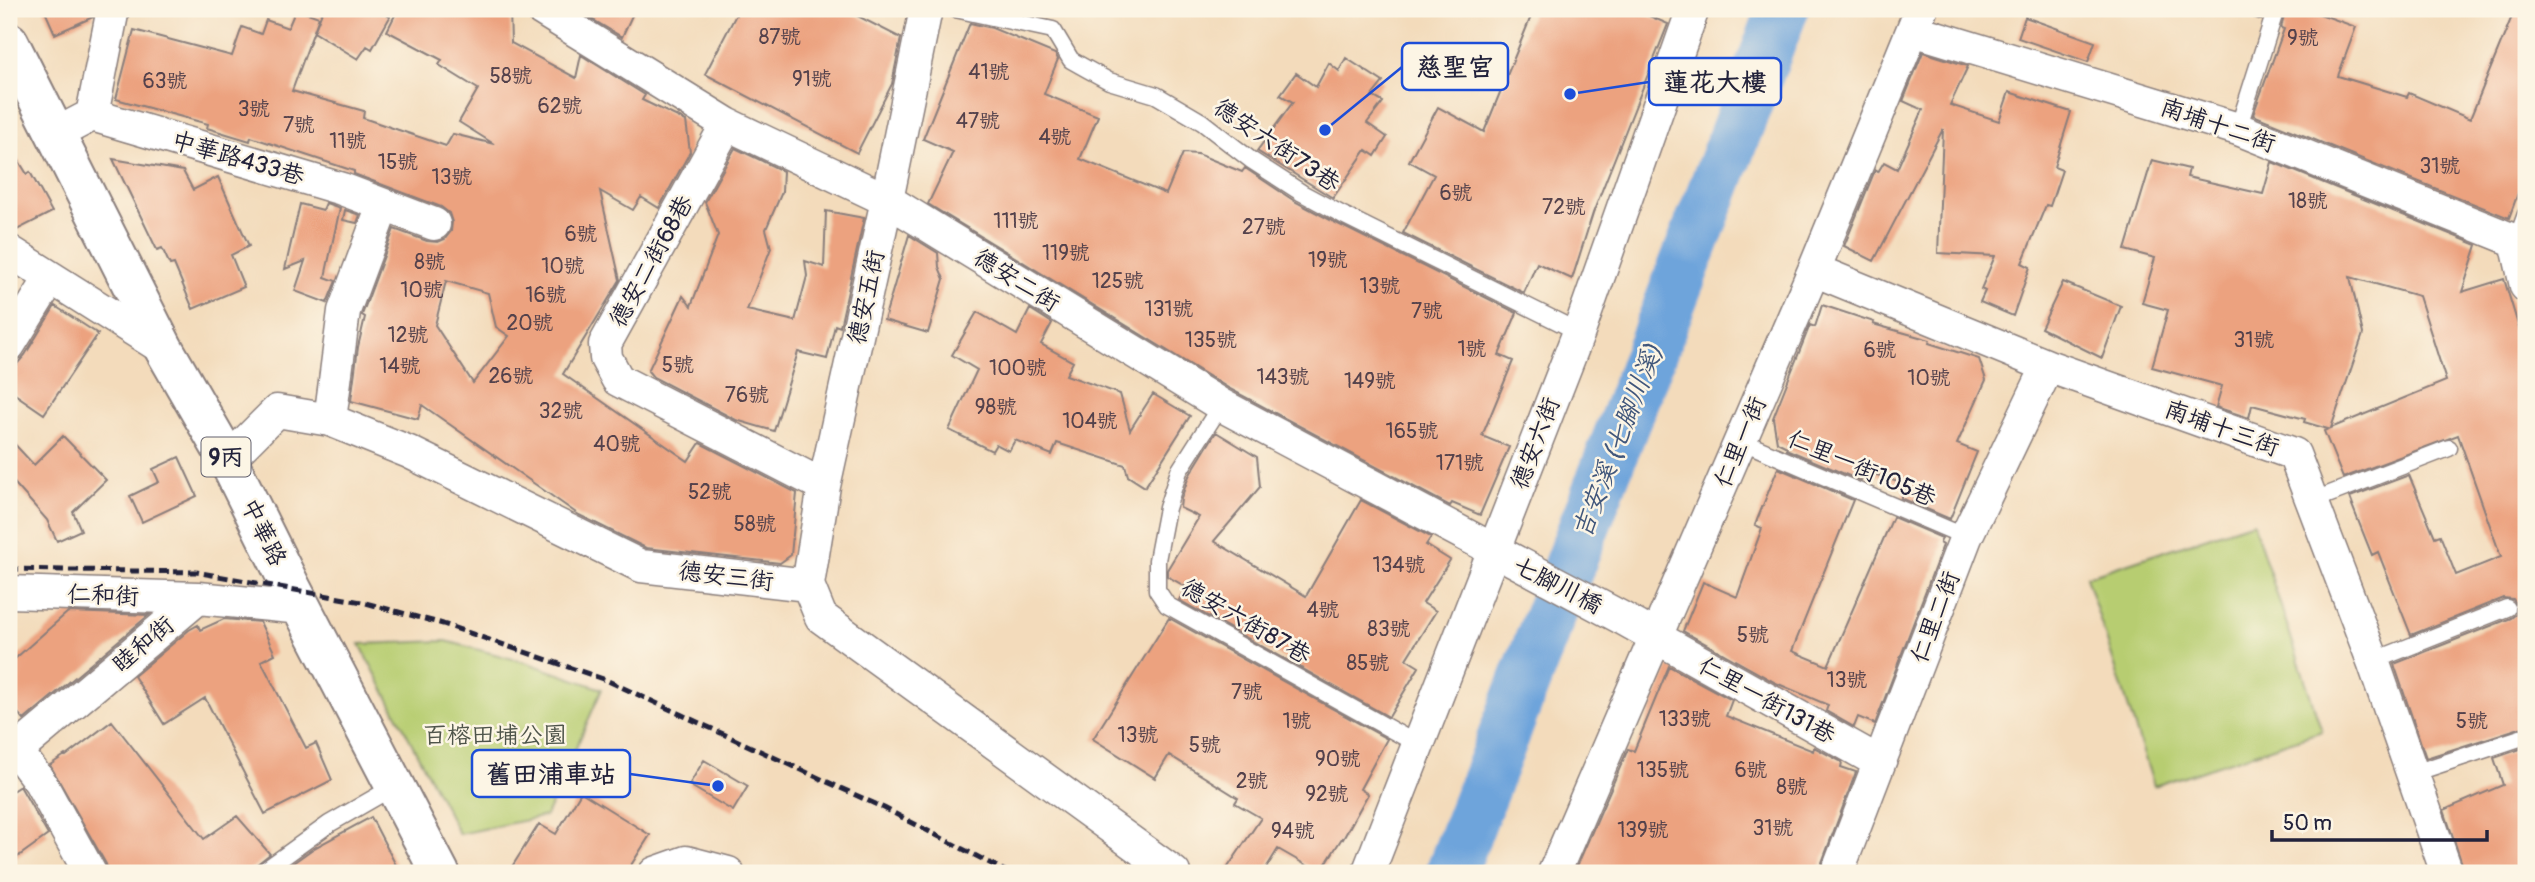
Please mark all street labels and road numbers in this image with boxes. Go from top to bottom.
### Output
street label: 南埔十二街 [2156,92,2279,159]
street label: 德安六街73巷 [1208,93,1345,198]
street label: 中華路433巷 [168,126,308,191]
street label: 德安二街68巷 [603,190,700,332]
street label: 德安二街 [968,243,1065,318]
street label: 德安五街 [842,247,891,347]
street label: 仁里一街 [1708,392,1773,492]
street label: 德安六街 [1505,393,1566,493]
street label: 南埔十三街 [2160,394,2283,463]
street label: 仁里一街105巷 [1783,424,1941,513]
road number: 9丙 [202,438,250,477]
street label: 中華路 [235,494,292,571]
street label: 七腳川橋 [1508,551,1607,620]
street label: 德安三街 [677,556,775,597]
street label: 仁里二街 [1905,567,1966,667]
street label: 德安六街87巷 [1176,573,1316,670]
street label: 仁和街 [66,580,139,611]
street label: 睦和街 [106,610,180,679]
street label: 仁里一街131巷 [1693,651,1840,750]

